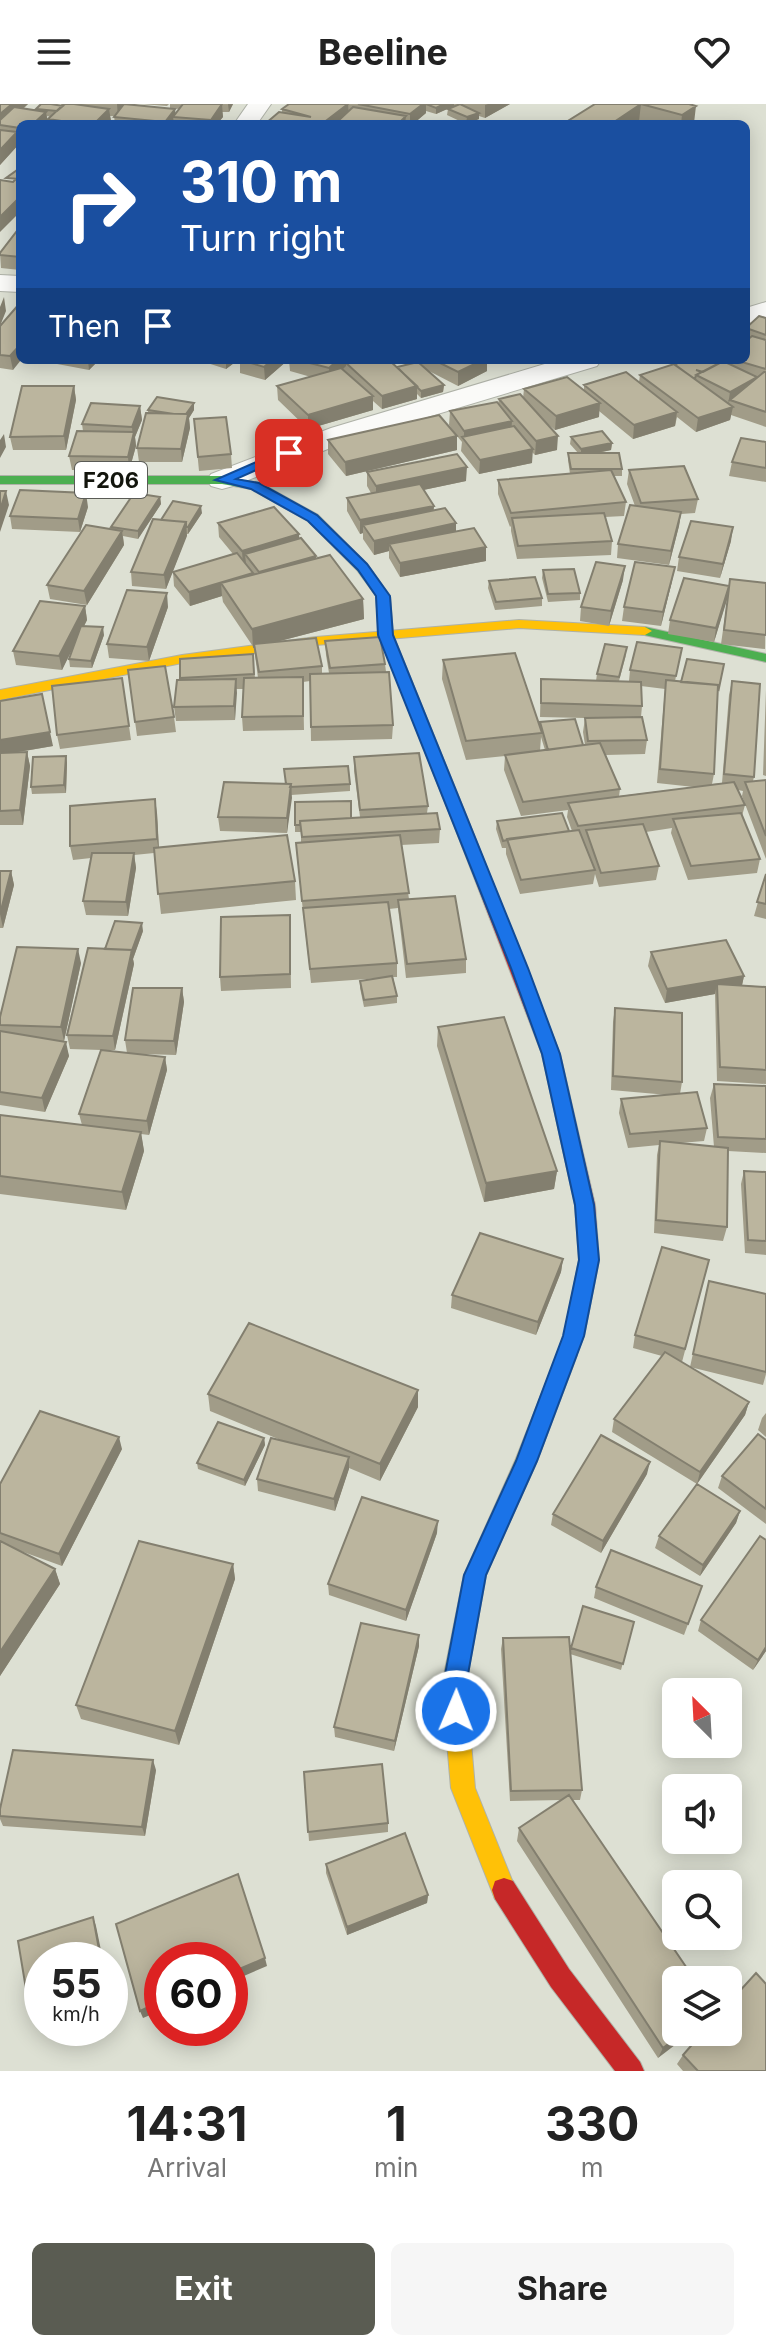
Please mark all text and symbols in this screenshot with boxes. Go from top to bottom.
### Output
icon: menu [32,30,76,74]
text: Beeline [318,30,448,74]
icon: heart [690,30,734,74]
text: 310 m [180,148,342,216]
icon: right [48,152,152,256]
text: Turn right [180,216,345,260]
icon: arrive [136,304,180,348]
text: Then [48,308,120,344]
pin [255,419,323,487]
icon: arrive [267,431,311,475]
road number: F206 [75,462,147,498]
position arrow [414,1669,498,1753]
north arrow [662,1678,742,1758]
map controls [662,1678,742,2046]
button: sound [662,1774,742,1854]
button: search [662,1870,742,1950]
speed limit sign: 60 [144,1942,248,2046]
text: 55 [50,1959,102,2008]
button: layers [662,1966,742,2046]
text: km/h [52,2002,100,2026]
text: 14:31 [127,2094,247,2153]
text: 1 [386,2094,407,2153]
text: 330 [545,2094,639,2153]
text: Arrival [147,2152,227,2183]
text: min [374,2152,418,2183]
text: m [581,2152,604,2183]
button: Exit [32,2243,375,2335]
button: Share [391,2243,734,2335]

